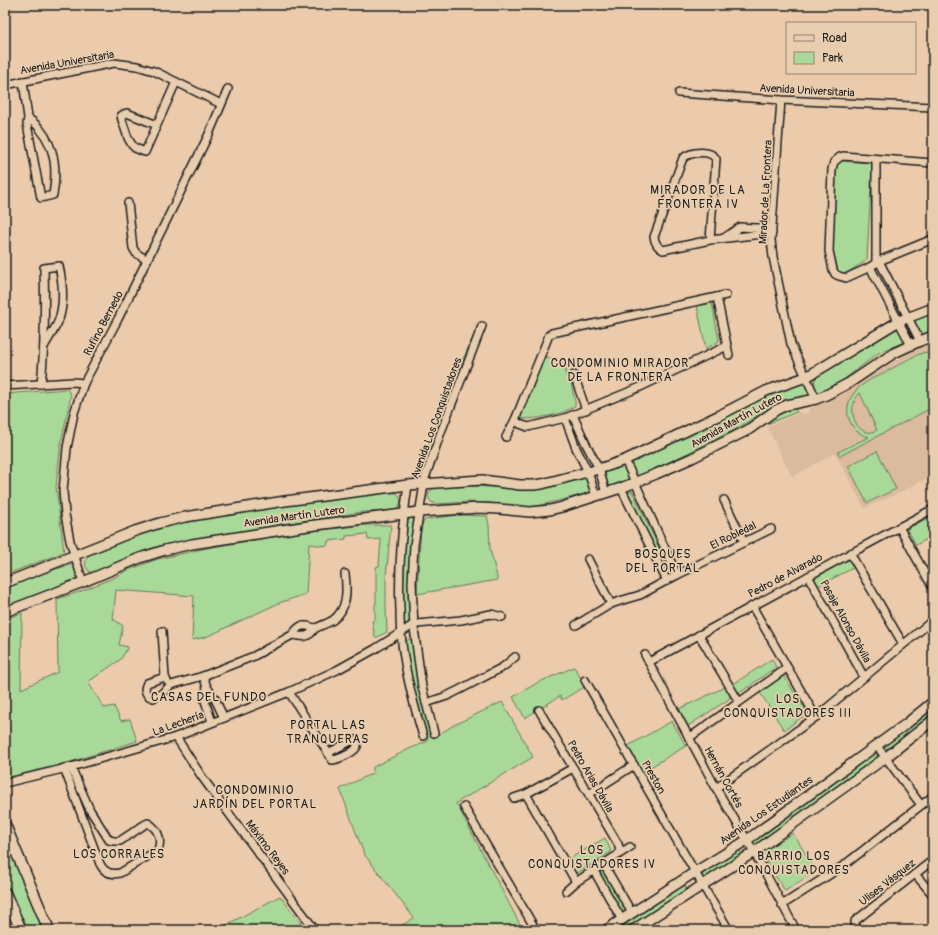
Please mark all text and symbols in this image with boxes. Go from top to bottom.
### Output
legend [786,22,916,74]
text: Road [822,31,847,46]
street label: Avenida Universitaria [19,48,115,77]
text: Park [822,51,843,66]
street label: Avenida Universitaria [759,82,855,99]
street label: Mirador de La Frontera [756,140,775,245]
district label: MIRADOR DE LA FRONTERA IV [650,183,746,212]
street label: Rufino Bernedo [81,289,126,358]
street label: Avenida Los Conquistadores [408,356,465,481]
district label: CONDOMINIO MIRADOR DE LA FRONTERA [551,356,689,385]
street label: Avenida Martín Lutero [688,390,784,451]
street label: Avenida Martín Lutero [243,503,346,530]
street label: El Robledal [708,519,758,552]
district label: BOSQUES DEL PORTAL [625,547,701,576]
street label: Pedro de Alvarado [746,550,825,600]
street label: Pasaje Alonso Dávila [817,578,874,665]
district label: CASAS DEL FUNDO [151,690,267,705]
district label: LOS CONQUISTADORES III [724,692,852,721]
street label: La Lechería [151,708,206,739]
district label: PORTAL LAS TRANQUERAS [287,718,369,747]
street label: Pedro Arias Dávila [565,738,616,815]
street label: Hernán Cortés [701,744,746,810]
street label: Preston [639,758,668,796]
street label: Avenida Los Estudiantes [717,773,815,847]
district label: CONDOMINIO JARDÍN DEL PORTAL [193,783,317,812]
street label: Máximo Reyes [243,817,292,877]
district label: LOS CONQUISTADORES IV [528,843,656,872]
district label: LOS CORRALES [73,847,165,862]
district label: BARRIO LOS CONQUISTADORES [738,849,850,878]
street label: Ulises Vásquez [857,856,918,908]

